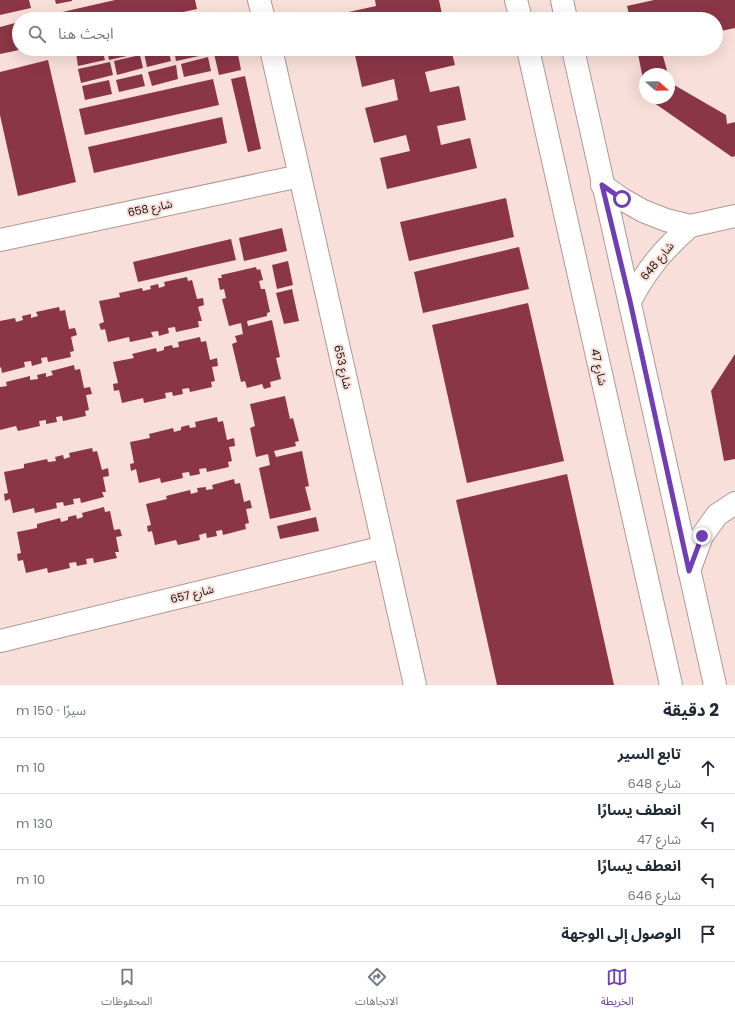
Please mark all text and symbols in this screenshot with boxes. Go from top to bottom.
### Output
search box [12,12,723,56]
icon: search [26,23,48,45]
text: ابحث هنا [58,23,114,44]
north arrow [639,68,675,104]
route start [613,190,631,208]
street label: شارع 658 [126,195,174,221]
street label: شارع 648 [637,238,678,284]
street label: شارع 653 [330,343,356,391]
street label: شارع 47 [587,347,611,387]
route end [693,527,711,545]
street label: شارع 657 [169,581,216,607]
text: 2 دقيقة [663,698,719,722]
text: سيرًا · 150 m [16,701,86,720]
text: تابع السير [618,743,681,764]
icon: ahead [697,757,719,779]
text: 10 m [16,758,45,777]
text: شارع 648 [628,774,681,793]
text: انعطف يسارًا [597,799,681,820]
icon: left [697,813,719,835]
text: 130 m [16,814,53,833]
text: شارع 47 [637,830,681,849]
text: انعطف يسارًا [597,855,681,876]
icon: left [697,869,719,891]
text: 10 m [16,870,45,889]
text: شارع 646 [628,886,681,905]
text: الوصول إلى الوجهة [561,923,681,944]
icon: arrive [697,923,719,945]
tab: المحفوظات [101,966,152,1013]
tab: الاتجاهات [355,966,398,1013]
tab: الخريطة [601,966,634,1013]

